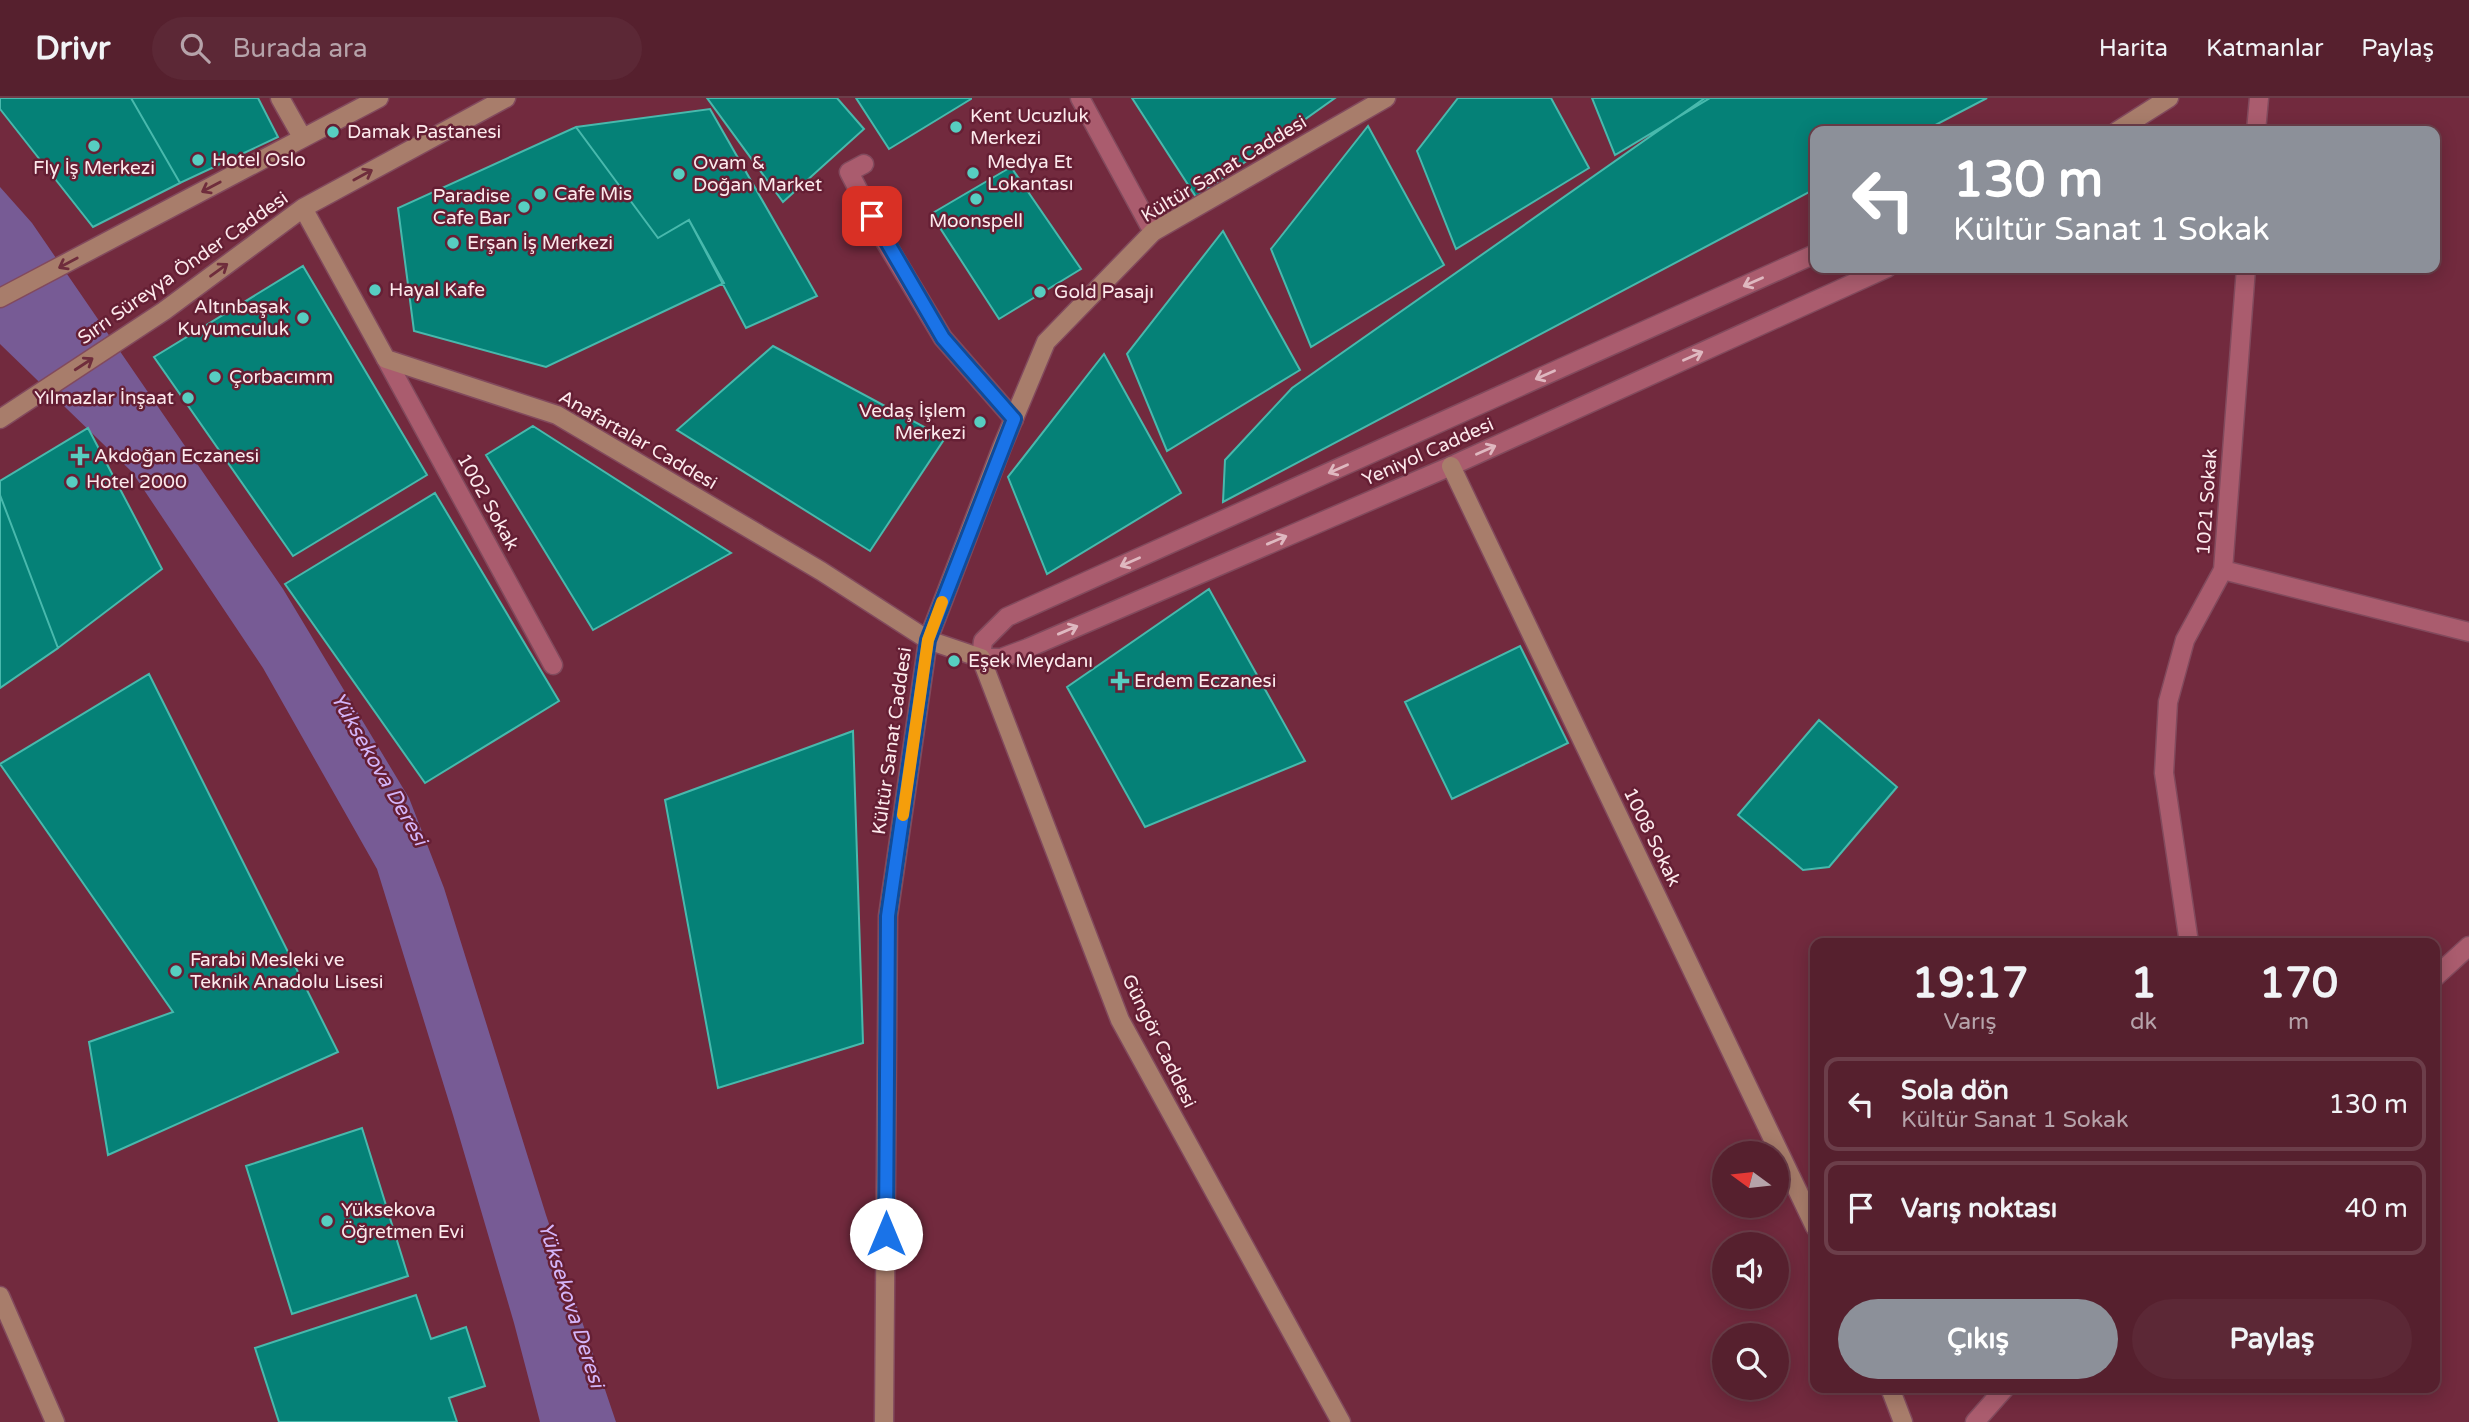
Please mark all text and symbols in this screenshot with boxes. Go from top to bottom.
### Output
search box [152,17,642,80]
text: Drivr [35,29,110,68]
icon: search [176,29,214,67]
text: Burada ara [232,33,368,64]
text: Harita [2099,34,2168,63]
text: Katmanlar [2206,34,2323,63]
text: Paylaş [2361,34,2434,63]
place label: Kent Ucuzluk Merkezi [970,105,1089,149]
street label: Kültür Sanat Caddesi [1137,111,1311,227]
marker: Kent Ucuzluk Merkezi [948,119,964,135]
place label: Damak Pastanesi [347,121,501,143]
marker: Damak Pastanesi [325,124,341,140]
marker: Fly İş Merkezi [86,138,102,154]
place label: Hotel Oslo [212,149,306,171]
place label: Medya Et Lokantası [987,151,1073,195]
text: 130 m [1953,151,2103,210]
marker: Hotel Oslo [190,152,206,168]
place label: Ovam & Doğan Market [693,152,822,196]
icon: left [1838,154,1929,245]
place label: Fly İş Merkezi [33,157,155,179]
marker: Medya Et Lokantası [965,165,981,181]
marker: Ovam & Doğan Market [671,166,687,182]
one-way arrow [352,168,373,182]
one-way arrow [201,180,221,194]
place label: Cafe Mis [554,183,632,205]
place label: Paradise Cafe Bar [432,185,511,229]
marker: Cafe Mis [532,186,548,202]
pin [842,186,902,246]
street label: Sırrı Süreyya Önder Caddesi [74,187,292,349]
marker: Moonspell [968,191,984,207]
icon: arrive [853,197,891,235]
marker: Paradise Cafe Bar [516,199,532,215]
place label: Moonspell [929,210,1023,232]
text: Kültür Sanat 1 Sokak [1953,211,2270,249]
place label: Erşan İş Merkezi [467,232,613,254]
marker: Erşan İş Merkezi [445,235,461,251]
one-way arrow [58,256,79,270]
one-way arrow [209,263,228,277]
one-way arrow [1742,276,1764,289]
place label: Hayal Kafe [389,279,485,301]
place label: Gold Pasajı [1054,281,1154,303]
marker: Hayal Kafe [367,282,383,298]
marker: Gold Pasajı [1032,284,1048,300]
place label: Altınbaşak Kuyumculuk [177,296,289,340]
marker: Altınbaşak Kuyumculuk [295,310,311,326]
one-way arrow [1682,349,1703,362]
one-way arrow [73,357,93,371]
place label: Çorbacımm [229,366,333,388]
marker: Çorbacımm [207,369,223,385]
one-way arrow [1535,369,1556,382]
street label: Anafartalar Caddesi [555,386,721,494]
place label: Yılmazlar İnşaat [34,387,174,409]
marker: Yılmazlar İnşaat [180,390,196,406]
place label: Vedaş İşlem Merkezi [859,400,966,444]
street label: Yeniyol Caddesi [1359,413,1497,491]
marker: Vedaş İşlem Merkezi [972,414,988,430]
one-way arrow [1475,443,1496,456]
place label: Akdoğan Eczanesi [94,445,259,467]
marker: Akdoğan Eczanesi [72,448,88,464]
street label: 1021 Sokak [2192,448,2222,556]
street label: 1002 Sokak [452,450,524,554]
one-way arrow [1327,463,1349,476]
place label: Hotel 2000 [86,471,187,493]
marker: Hotel 2000 [64,474,80,490]
one-way arrow [1266,533,1288,546]
one-way arrow [1120,556,1141,569]
one-way arrow [1057,623,1079,636]
street label: Kültür Sanat Caddesi [868,646,916,836]
place label: Eşek Meydanı [968,650,1093,672]
marker: Eşek Meydanı [946,653,962,669]
place label: Erdem Eczanesi [1134,670,1276,692]
marker: Erdem Eczanesi [1112,673,1128,689]
water label: Yüksekova Deresi [325,688,434,852]
street label: 1008 Sokak [1619,784,1685,890]
place label: Farabi Mesleki ve Teknik Anadolu Lisesi [190,949,384,993]
text: 19:17 [1912,958,2028,1009]
text: 1 [2130,958,2157,1009]
text: 170 [2259,958,2338,1009]
marker: Farabi Mesleki ve Teknik Anadolu Lisesi [168,963,184,979]
street label: Güngör Caddesi [1117,971,1201,1111]
text: Varış [1943,1008,1997,1036]
text: dk [2130,1008,2157,1036]
text: m [2288,1008,2309,1036]
text: Sola dön [1901,1075,2009,1106]
icon: left [1842,1085,1880,1123]
text: 130 m [2328,1089,2408,1120]
text: Kültür Sanat 1 Sokak [1901,1106,2129,1134]
north arrow [1712,1141,1788,1218]
map controls [1712,1141,1789,1400]
icon: arrive [1842,1189,1880,1227]
text: Varış noktası [1901,1193,2057,1224]
text: 40 m [2345,1193,2408,1224]
position arrow [849,1197,923,1271]
place label: Yüksekova Öğretmen Evi [341,1199,464,1243]
marker: Yüksekova Öğretmen Evi [319,1213,335,1229]
water label: Yüksekova Deresi [532,1219,610,1393]
button: sound [1712,1232,1789,1309]
button: Çıkış [1838,1299,2118,1379]
button: Paylaş [2132,1299,2412,1379]
button: search [1712,1323,1789,1400]

